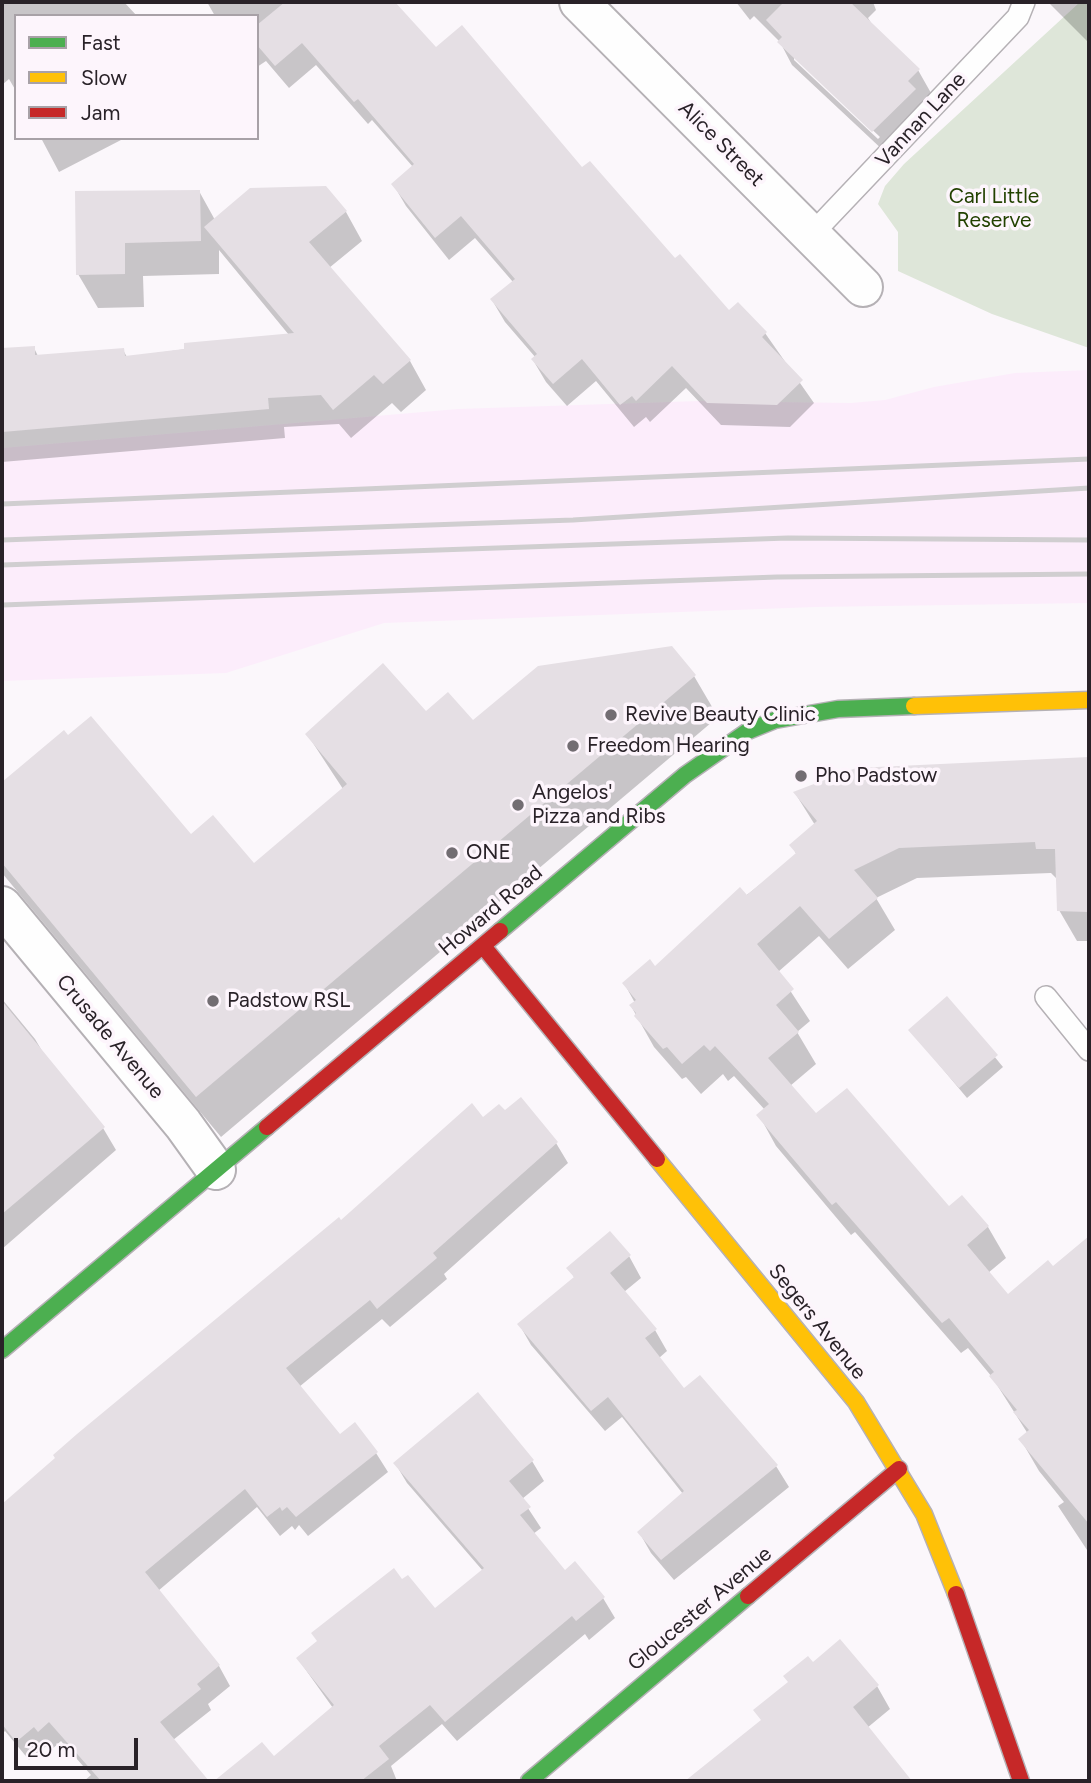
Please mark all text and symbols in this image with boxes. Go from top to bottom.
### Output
legend [14,14,259,140]
text: Fast [81,30,121,55]
text: Slow [81,65,127,90]
street label: Vannan Lane [871,67,971,173]
street label: Alice Street [673,96,769,192]
text: Jam [81,100,120,125]
park label: Carl Little Reserve [949,184,1039,234]
place label: Revive Beauty Clinic [625,702,816,728]
marker: Revive Beauty Clinic [603,707,619,723]
place label: Freedom Hearing [587,733,750,759]
marker: Freedom Hearing [565,738,581,754]
place label: Pho Padstow [815,763,937,789]
marker: Pho Padstow [793,768,809,784]
place label: Angelos' Pizza and Ribs [532,780,666,830]
marker: Angelos' Pizza and Ribs [510,797,526,813]
place label: ONE [466,840,511,866]
marker: ONE [444,845,460,861]
street label: Howard Road [434,860,548,962]
street label: Crusade Avenue [51,970,169,1104]
place label: Padstow RSL [227,988,350,1014]
marker: Padstow RSL [205,993,221,1009]
street label: Segers Avenue [763,1259,871,1385]
street label: Gloucester Avenue [623,1542,777,1676]
scale bar [18,1724,142,1768]
text: 20 m [27,1737,75,1762]

